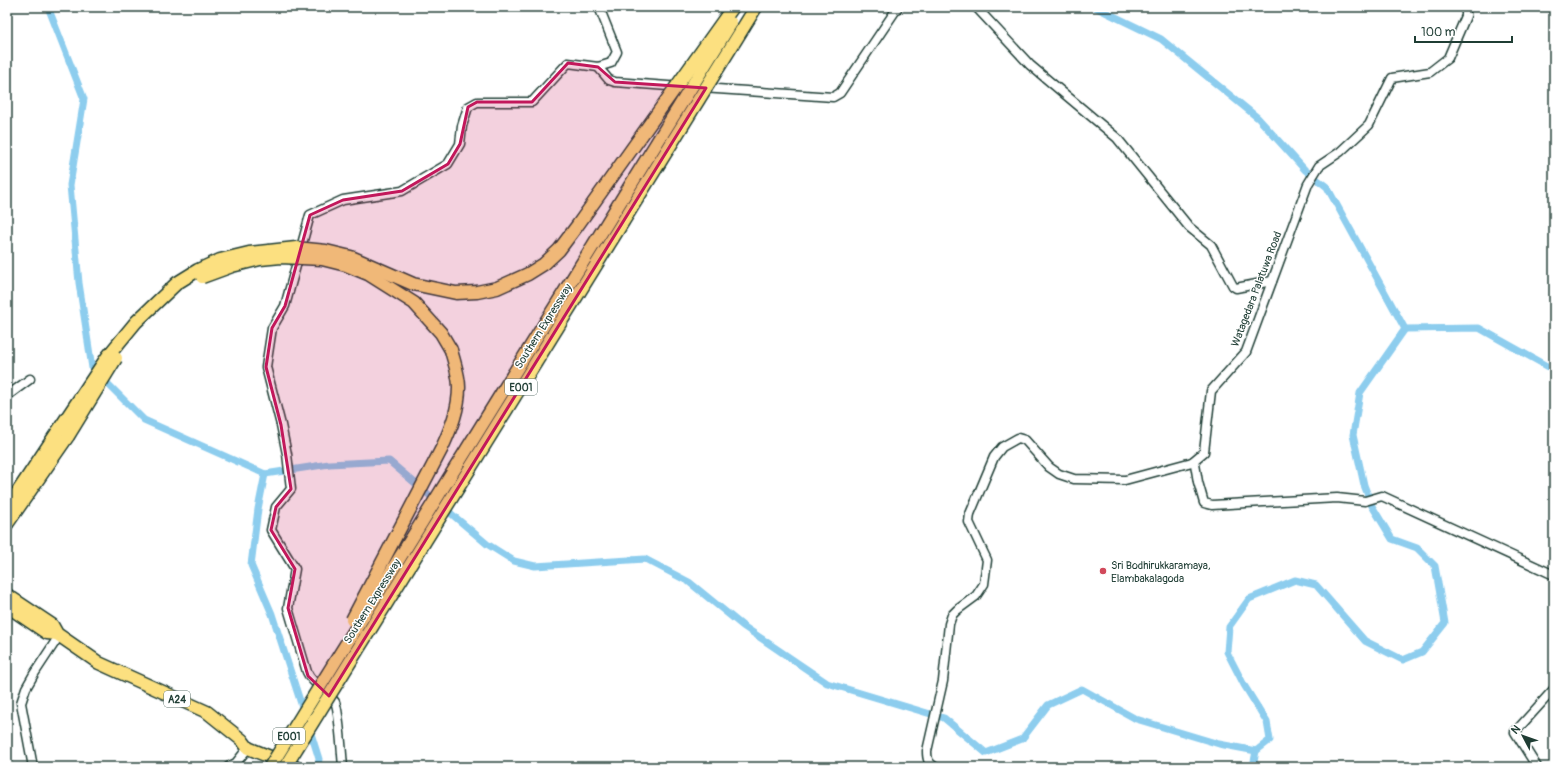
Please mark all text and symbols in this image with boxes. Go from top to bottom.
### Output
scale bar [1415,18,1512,44]
text: 100 m [1421,25,1456,40]
street label: Watagedara Palatuwa Road [1228,230,1284,349]
street label: Southern Expressway [512,281,575,371]
road number: E001 [505,379,537,395]
street label: Southern Expressway [341,556,404,646]
place label: Sri Bodhirukkaramaya, Elambakalagoda [1111,559,1211,585]
marker: Sri Bodhirukkaramaya, Elambakalagoda [1098,566,1108,576]
road number: A24 [164,691,190,707]
north arrow [1503,716,1543,756]
text: N [1508,722,1524,737]
road number: E001 [273,728,305,744]

